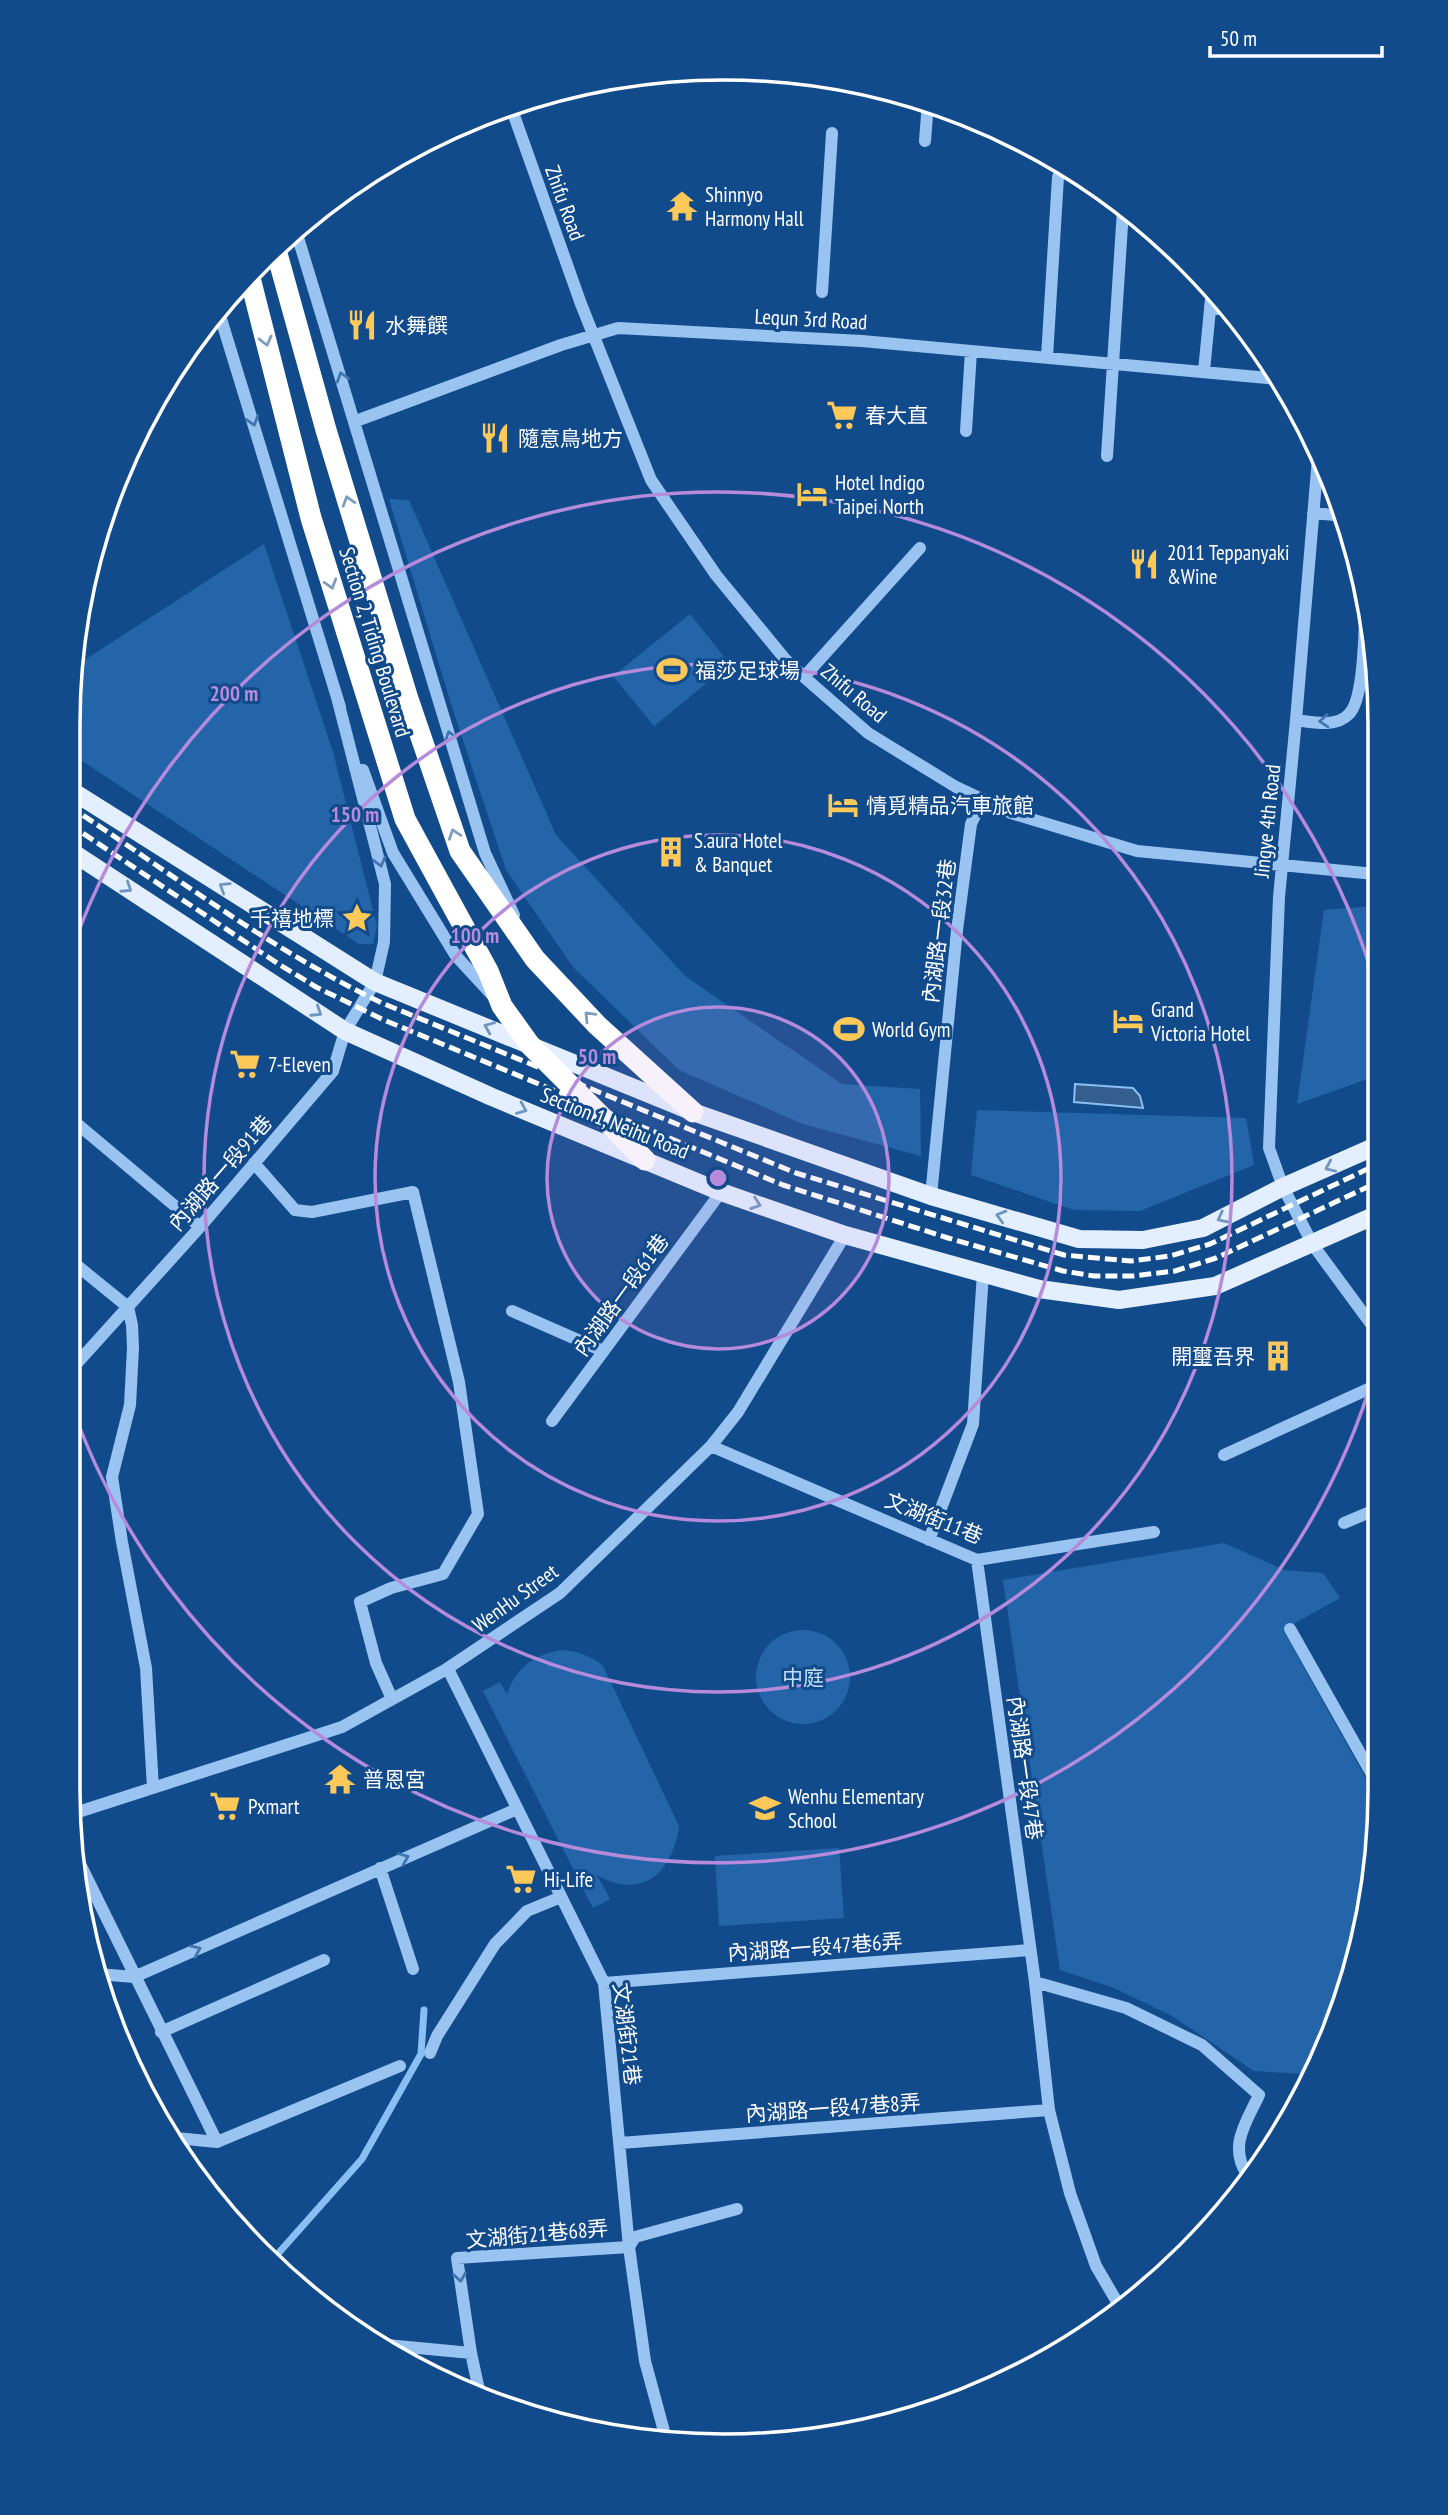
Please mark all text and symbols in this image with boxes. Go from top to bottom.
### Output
scale bar [1210,14,1382,58]
text: 50 m [1220,25,1257,52]
street label: Zhifu Road [539,162,591,244]
place label: Shinnyo Harmony Hall [705,181,804,232]
temple icon: Shinnyo Harmony Hall [665,189,699,223]
street label: Lequn 3rd Road [754,303,868,335]
restaurant icon: 水舞饌 [345,308,379,342]
place label: 水舞饌 [385,312,448,339]
one-way arrow [258,334,272,346]
one-way arrow [336,372,350,384]
supermarket icon: 春大直 [825,398,859,432]
place label: 春大直 [865,402,928,429]
one-way arrow [244,415,259,427]
restaurant icon: 隨意鳥地方 [478,421,512,455]
place label: 隨意鳥地方 [518,425,623,452]
place label: Hotel Indigo Taipei North [835,469,925,520]
hotel icon: Hotel Indigo Taipei North [795,477,829,511]
one-way arrow [341,495,356,507]
place label: 2011 Teppanyaki &Wine [1167,539,1290,590]
street label: Section 2, Tiding Boulevard [333,544,417,740]
restaurant icon: 2011 Teppanyaki &Wine [1127,547,1161,581]
one-way arrow [323,578,338,590]
sports icon: 福莎足球場 [655,653,689,687]
place label: 福莎足球場 [695,657,800,684]
street label: Zhifu Road [816,658,892,728]
text: 200 m [210,680,258,707]
one-way arrow [1318,713,1329,728]
one-way arrow [444,730,459,742]
street label: Jingye 4th Road [1248,763,1286,880]
hotel icon: 情覓精品汽車旅館 [826,788,860,822]
place label: 情覓精品汽車旅館 [866,792,1034,819]
text: 150 m [331,801,379,828]
place label: S.aura Hotel & Banquet [694,827,782,878]
one-way arrow [448,829,462,841]
building icon: S.aura Hotel & Banquet [654,835,688,869]
one-way arrow [371,856,386,868]
street label: 內湖路一段32巷 [917,857,961,1005]
one-way arrow [119,879,132,892]
one-way arrow [219,882,232,895]
place icon: 千禧地標 [340,901,374,935]
place label: 千禧地標 [250,905,334,932]
text: 100 m [451,922,499,949]
place label: Grand Victoria Hotel [1150,996,1250,1047]
one-way arrow [309,1004,322,1017]
hotel icon: Grand Victoria Hotel [1111,1004,1145,1038]
one-way arrow [584,1011,597,1024]
sports icon: World Gym [832,1012,866,1046]
place label: World Gym [872,1016,951,1043]
one-way arrow [484,1022,496,1036]
text: 50 m [578,1043,616,1070]
supermarket icon: 7-Eleven [228,1047,262,1081]
place label: 7-Eleven [268,1051,331,1078]
street label: Section 1, Neihu Road [537,1081,693,1165]
one-way arrow [516,1101,528,1115]
street label: 內湖路一段91巷 [162,1109,278,1237]
one-way arrow [1324,1159,1337,1173]
centre of rings [706,1166,730,1190]
one-way arrow [749,1196,761,1210]
one-way arrow [995,1210,1007,1225]
one-way arrow [1217,1210,1229,1224]
street label: 內湖路一段61巷 [567,1228,675,1362]
building icon: 開璽吾界 [1261,1339,1295,1373]
place label: 開璽吾界 [1171,1343,1255,1370]
street label: 文湖街11巷 [881,1486,987,1550]
street label: WenHu Street [467,1558,563,1638]
park label: 中庭 [782,1664,824,1691]
street label: 內湖路一段47巷 [1002,1694,1048,1842]
temple icon: 普恩宮 [323,1762,357,1796]
place label: 普恩宮 [363,1766,426,1793]
place label: Wenhu Elementary School [788,1783,924,1834]
supermarket icon: Pxmart [208,1789,242,1823]
school or university icon: Wenhu Elementary School [748,1791,782,1825]
place label: Pxmart [248,1793,300,1820]
one-way arrow [397,1852,410,1866]
supermarket icon: Hi-Life [504,1862,538,1896]
place label: Hi-Life [544,1866,593,1893]
street label: 內湖路一段47巷6弄 [727,1927,903,1967]
one-way arrow [189,1944,201,1958]
street label: 文湖街21巷 [607,1981,647,2087]
street label: 內湖路一段47巷8弄 [745,2088,921,2128]
street label: 文湖街21巷68弄 [465,2214,609,2254]
one-way arrow [452,2271,467,2283]

